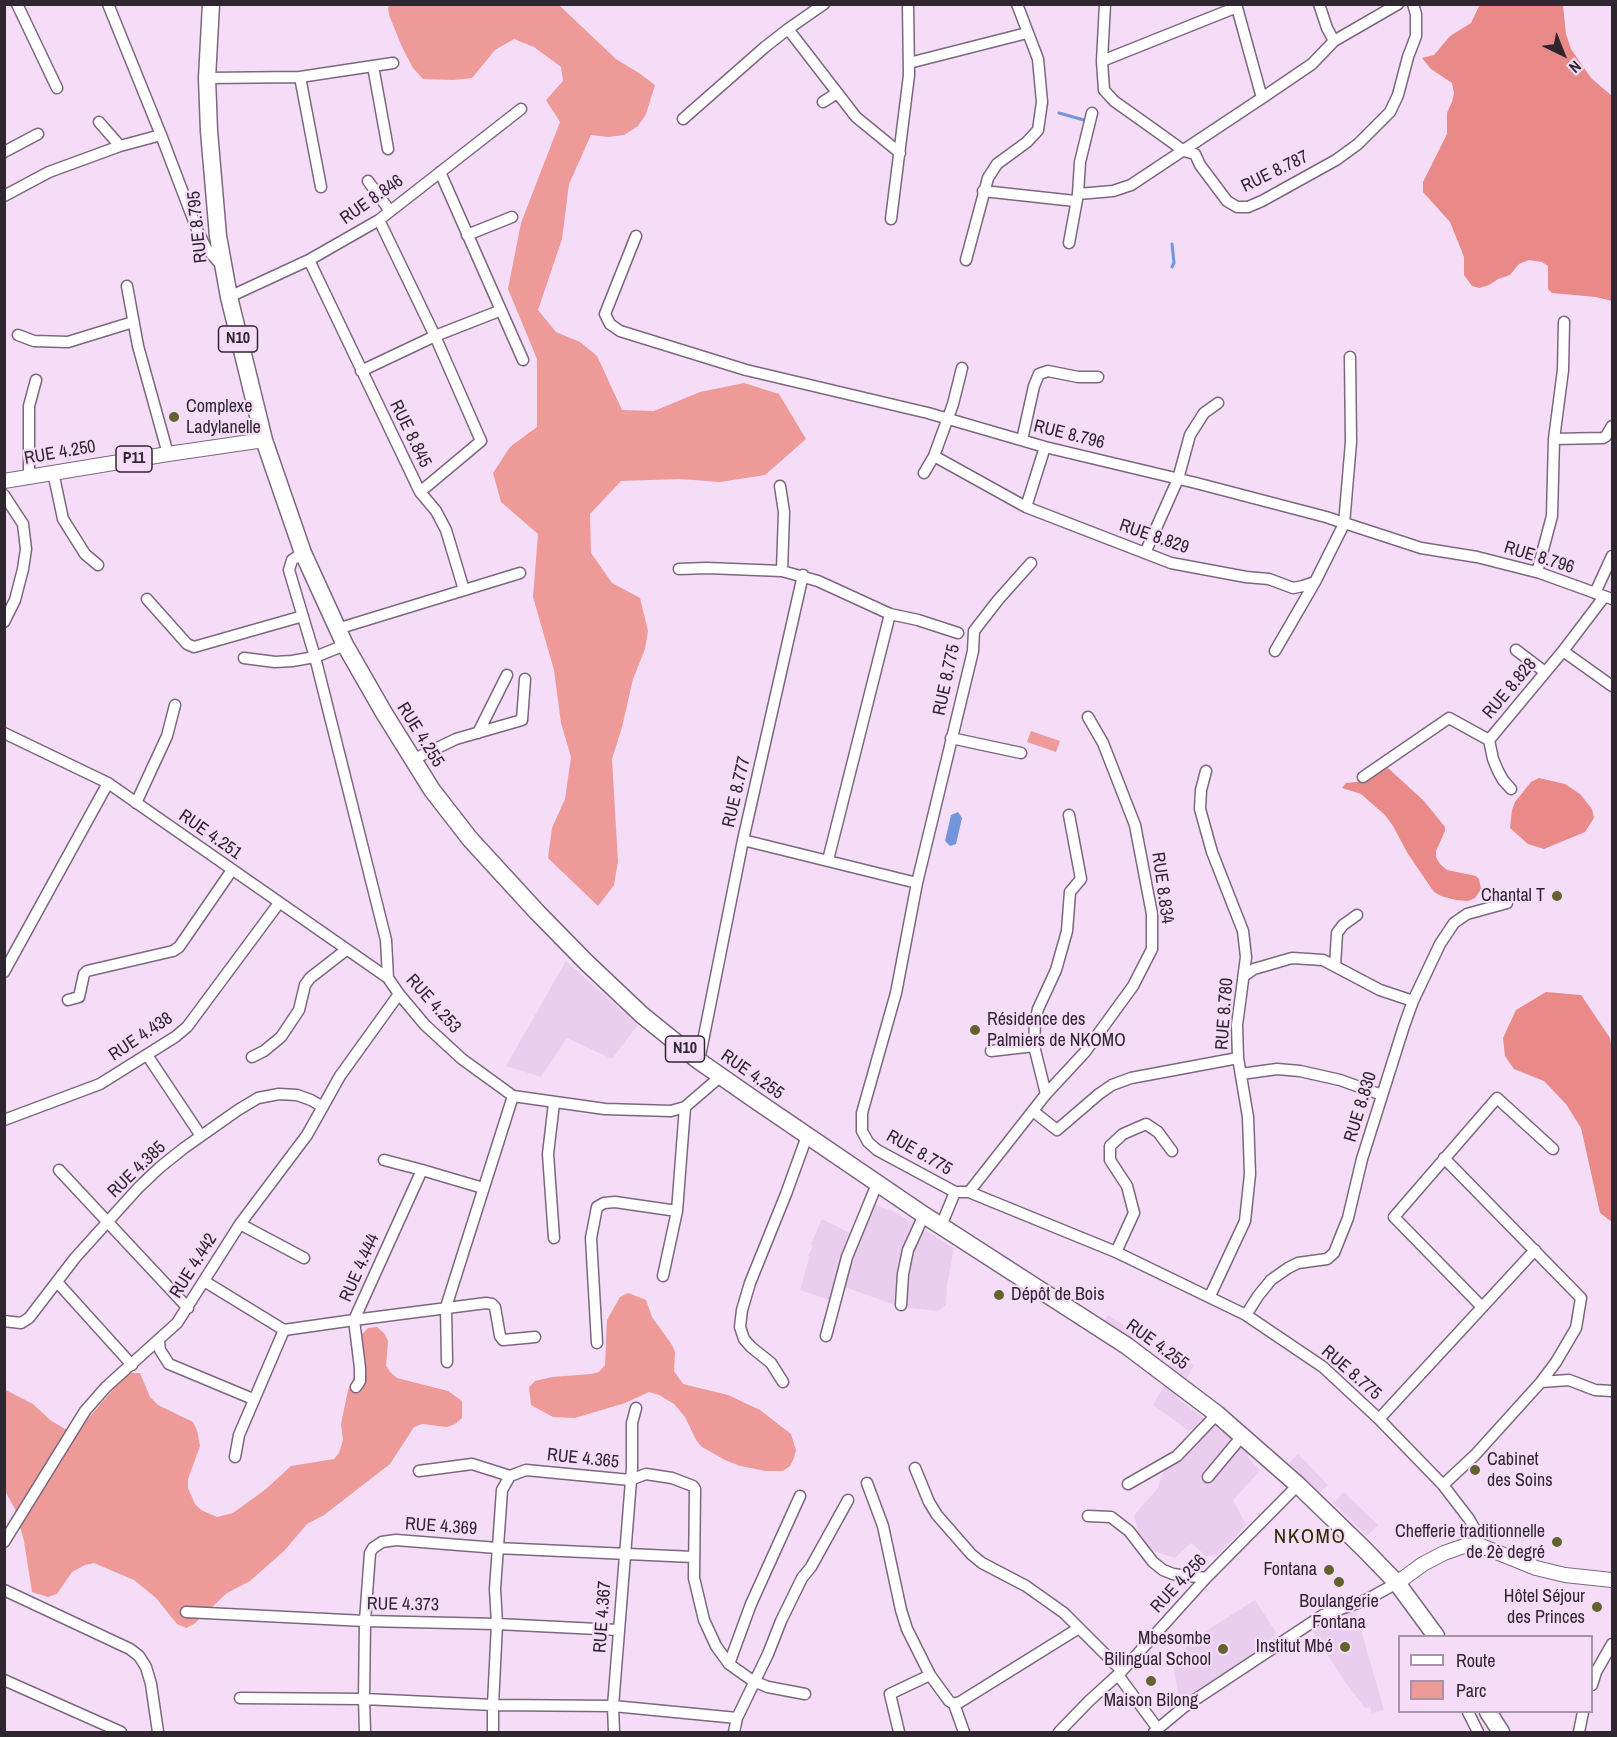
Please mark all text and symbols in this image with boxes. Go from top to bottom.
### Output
north arrow [1533,24,1593,84]
text: N [1564,56,1586,78]
street label: RUE 8.787 [1238,146,1312,198]
street label: RUE 8.846 [336,170,408,230]
street label: RUE 8.795 [183,190,213,264]
road number: N10 [218,326,258,352]
place label: Complexe Ladylanelle [186,396,261,438]
street label: RUE 8.845 [384,397,436,471]
marker: Complexe Ladylanelle [167,410,181,424]
street label: RUE 8.796 [1031,416,1107,454]
street label: RUE 4.250 [23,436,97,470]
road number: P11 [116,446,152,472]
street label: RUE 8.829 [1116,515,1192,559]
street label: RUE 8.796 [1501,537,1577,579]
street label: RUE 8.775 [929,642,965,718]
street label: RUE 8.828 [1479,654,1541,724]
street label: RUE 4.255 [392,699,448,771]
street label: RUE 8.777 [718,754,756,830]
street label: RUE 4.251 [174,805,246,865]
street label: RUE 8.834 [1146,851,1178,925]
place label: Chantal T [1481,885,1545,907]
marker: Chantal T [1550,889,1564,903]
street label: RUE 4.253 [401,970,465,1038]
street label: RUE 8.780 [1212,977,1238,1051]
street label: RUE 4.438 [105,1008,177,1066]
place label: Résidence des Palmiers de NKOMO [987,1009,1126,1052]
marker: Résidence des Palmiers de NKOMO [968,1023,982,1037]
road number: N10 [666,1036,704,1062]
street label: RUE 4.255 [716,1045,788,1105]
street label: RUE 8.830 [1340,1069,1382,1145]
street label: RUE 8.775 [882,1126,956,1180]
street label: RUE 4.385 [104,1137,170,1203]
street label: RUE 4.442 [166,1230,222,1302]
street label: RUE 4.444 [335,1231,385,1305]
place label: Dépôt de Bois [1011,1284,1105,1306]
marker: Dépôt de Bois [992,1288,1006,1302]
street label: RUE 4.255 [1121,1315,1193,1375]
street label: RUE 8.775 [1317,1341,1385,1405]
street label: RUE 4.365 [546,1444,620,1474]
place label: Cabinet des Soins [1487,1449,1553,1492]
marker: Cabinet des Soins [1468,1463,1482,1477]
street label: RUE 4.369 [404,1514,478,1540]
place label: Chefferie traditionnelle de 2è degré [1395,1521,1545,1564]
district label: NKOMO [1274,1524,1346,1550]
marker: Chefferie traditionnelle de 2è degré [1550,1535,1564,1549]
street label: RUE 4.256 [1146,1550,1212,1618]
place label: Fontana [1264,1559,1317,1581]
marker: Fontana [1322,1563,1336,1577]
marker: Boulangerie Fontana [1332,1575,1346,1589]
street label: RUE 4.367 [590,1580,616,1654]
place label: Hôtel Séjour des Princes [1504,1586,1585,1628]
place label: Boulangerie Fontana [1299,1591,1379,1634]
street label: RUE 4.373 [367,1594,439,1616]
marker: Hôtel Séjour des Princes [1590,1600,1604,1614]
place label: Mbesombe Bilingual School [1104,1628,1211,1670]
legend [1398,1635,1593,1713]
place label: Institut Mbé [1256,1636,1333,1658]
marker: Institut Mbé [1338,1640,1352,1654]
marker: Mbesombe Bilingual School [1216,1642,1230,1656]
text: Route [1456,1648,1495,1673]
marker: Maison Bilong [1144,1674,1158,1688]
text: Parc [1456,1678,1486,1703]
place label: Maison Bilong [1104,1690,1198,1712]

